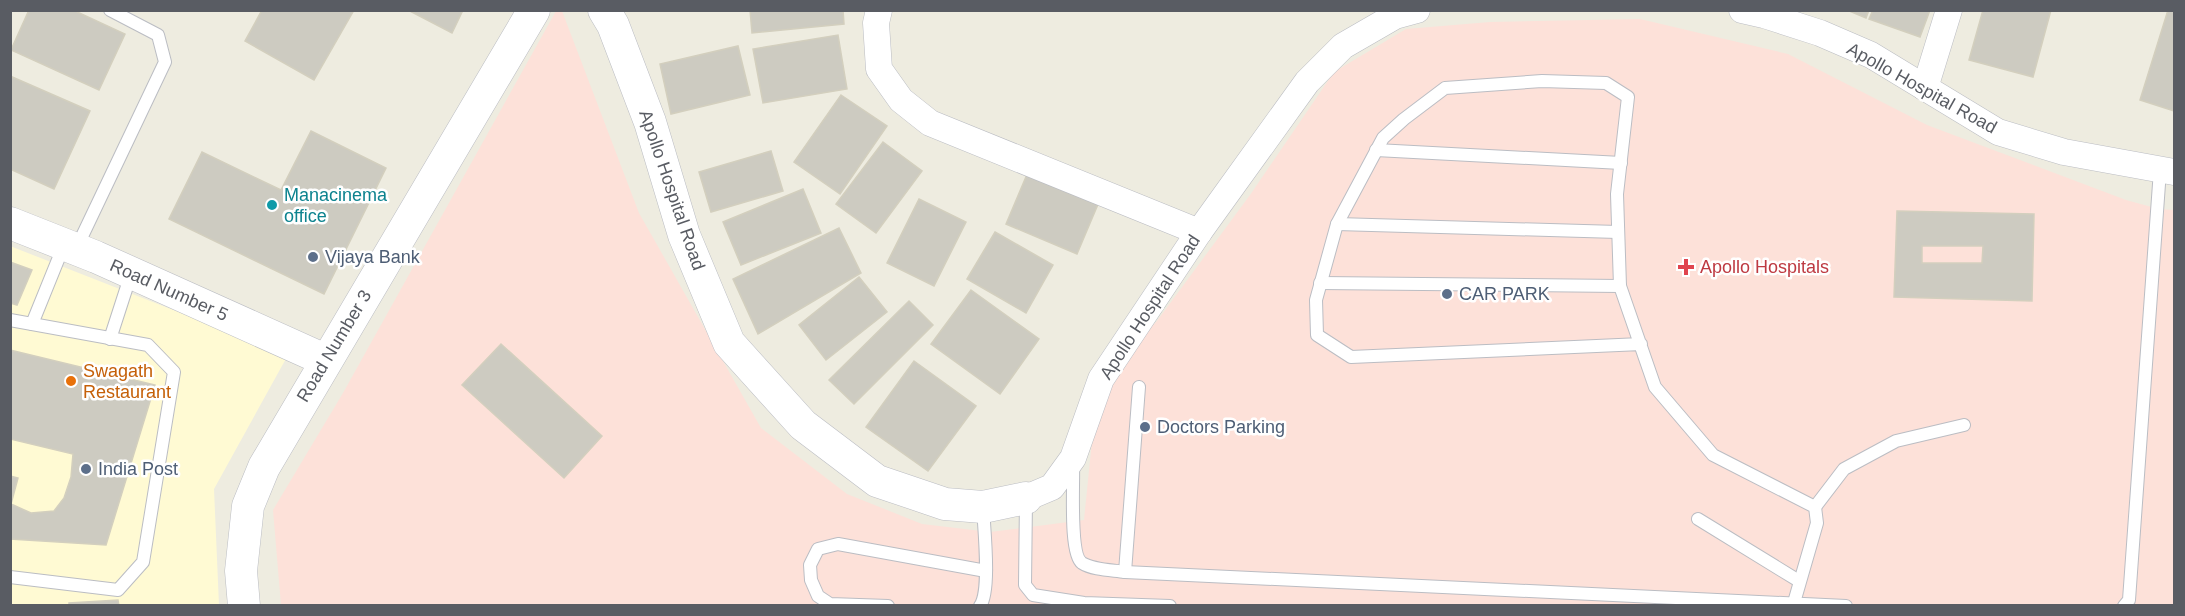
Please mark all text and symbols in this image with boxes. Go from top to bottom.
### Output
street label: Apollo Hospital Road [1844,39,2000,137]
street label: Apollo Hospital Road [635,107,709,273]
place label: Manacinema office [284,185,388,226]
marker: Manacinema office [265,198,279,212]
street label: Apollo Hospital Road [1096,231,1204,383]
place label: Vijaya Bank [325,247,421,267]
marker: Vijaya Bank [306,250,320,264]
street label: Road Number 5 [107,255,231,325]
place label: Apollo Hospitals [1700,257,1829,277]
marker: Apollo Hospitals [1677,258,1695,276]
place label: CAR PARK [1459,284,1550,304]
street label: Road Number 3 [293,286,375,406]
marker: CAR PARK [1440,287,1454,301]
place label: Swagath Restaurant [83,361,171,402]
marker: Swagath Restaurant [64,374,78,388]
place label: Doctors Parking [1157,417,1285,437]
marker: Doctors Parking [1138,420,1152,434]
place label: India Post [98,459,178,479]
marker: India Post [79,462,93,476]

